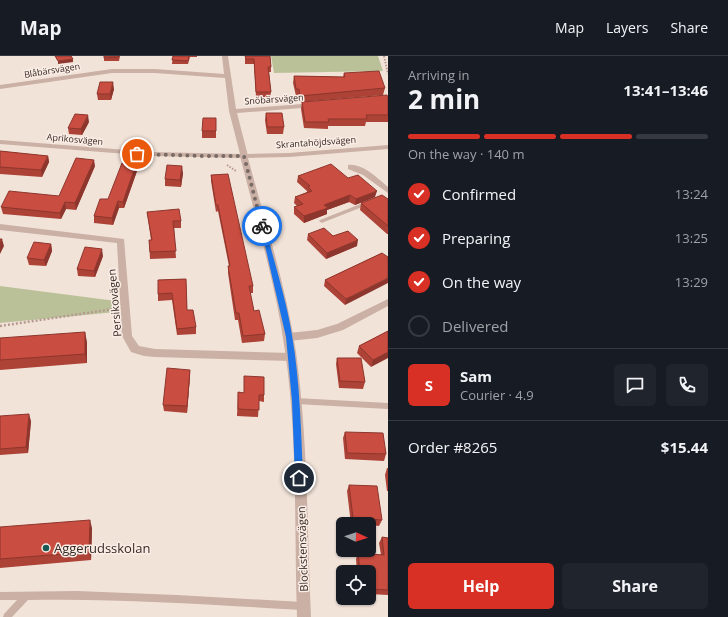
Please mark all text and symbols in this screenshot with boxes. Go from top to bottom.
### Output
text: Map [20,15,61,41]
text: Map [555,18,584,37]
text: Layers [606,18,648,37]
text: Share [670,18,708,37]
street label: Blåbärsvägen [23,59,81,81]
text: Arriving in [408,66,470,84]
text: 13:41–13:46 [623,80,708,100]
text: 2 min [408,81,480,117]
street label: Snöbärsvägen [244,90,304,108]
street label: Aprikosvägen [46,130,104,148]
street label: Skrantahöjdsvägen [276,133,356,151]
pin [120,137,154,171]
icon: bag [126,143,148,165]
text: On the way · 140 m [408,145,524,163]
icon: check [408,183,430,205]
text: Confirmed [442,184,516,204]
text: 13:24 [675,185,708,203]
courier [242,206,282,246]
icon: bike [251,215,273,237]
icon: check [408,227,430,249]
text: Preparing [442,228,510,248]
text: 13:25 [675,229,708,247]
street label: Persikovägen [104,268,124,338]
icon: check [408,271,430,293]
text: On the way [442,272,521,292]
text: 13:29 [675,273,708,291]
text: Delivered [442,316,509,336]
button: chat [614,364,656,406]
button: phone [666,364,708,406]
text: Sam [460,366,492,386]
text: S [425,375,433,395]
text: Courier · 4.9 [460,386,534,404]
text: Order #8265 [408,437,497,457]
text: $15.44 [661,437,708,457]
pin [282,461,316,495]
icon: home [288,467,310,489]
street label: Blockstensvägen [293,506,311,592]
north arrow [336,517,376,557]
map controls [336,517,376,605]
place label: Aggerudsskolan [54,539,150,557]
marker: Aggerudsskolan [41,543,51,553]
button: Help [408,563,554,609]
button: Share [562,563,708,609]
button: locate [336,565,376,605]

